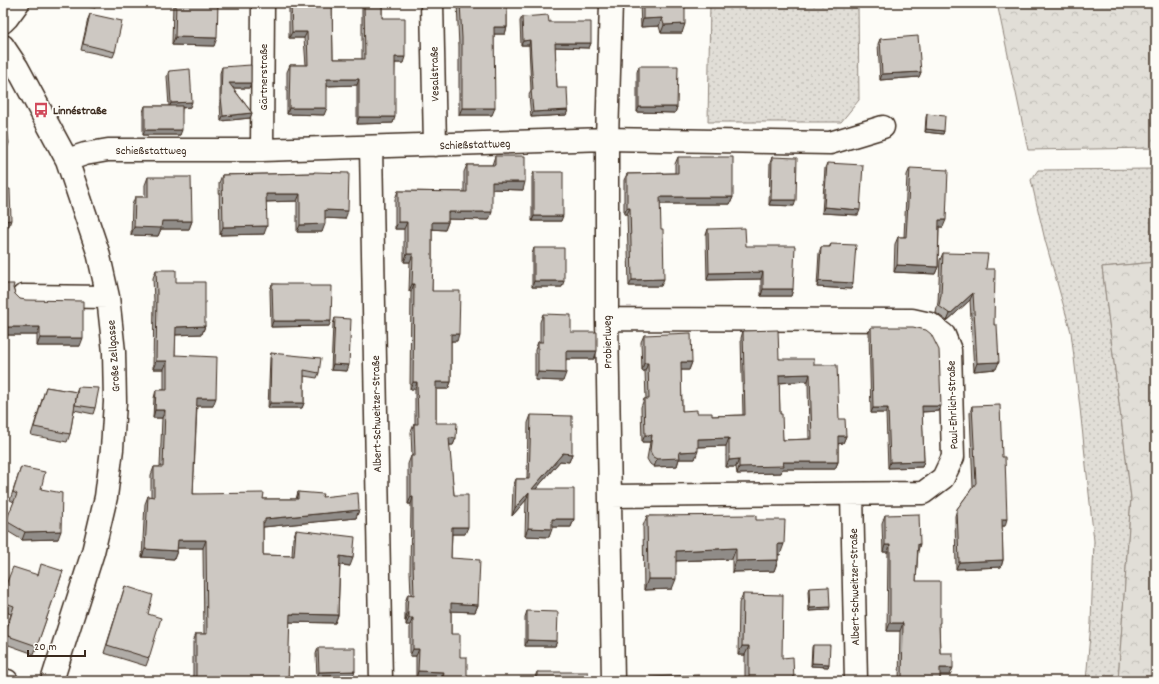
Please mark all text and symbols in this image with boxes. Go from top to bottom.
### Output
street label: Gärtnerstraße [256,44,273,110]
street label: Vesalstraße [427,46,444,102]
bus stop icon: Linnéstraße [32,101,50,119]
place label: Linnéstraße [53,103,108,120]
street label: Schießstattweg [439,136,511,155]
street label: Schießstattweg [115,143,187,160]
street label: Probierlweg [600,315,617,369]
street label: Große Zellgasse [104,319,125,392]
street label: Albert-Schweitzer-Straße [368,355,387,473]
street label: Paul-Ehrlich-Straße [943,360,964,450]
street label: Albert-Schweitzer-Straße [846,528,865,646]
scale bar [28,632,85,658]
text: 20 m [34,639,57,656]

